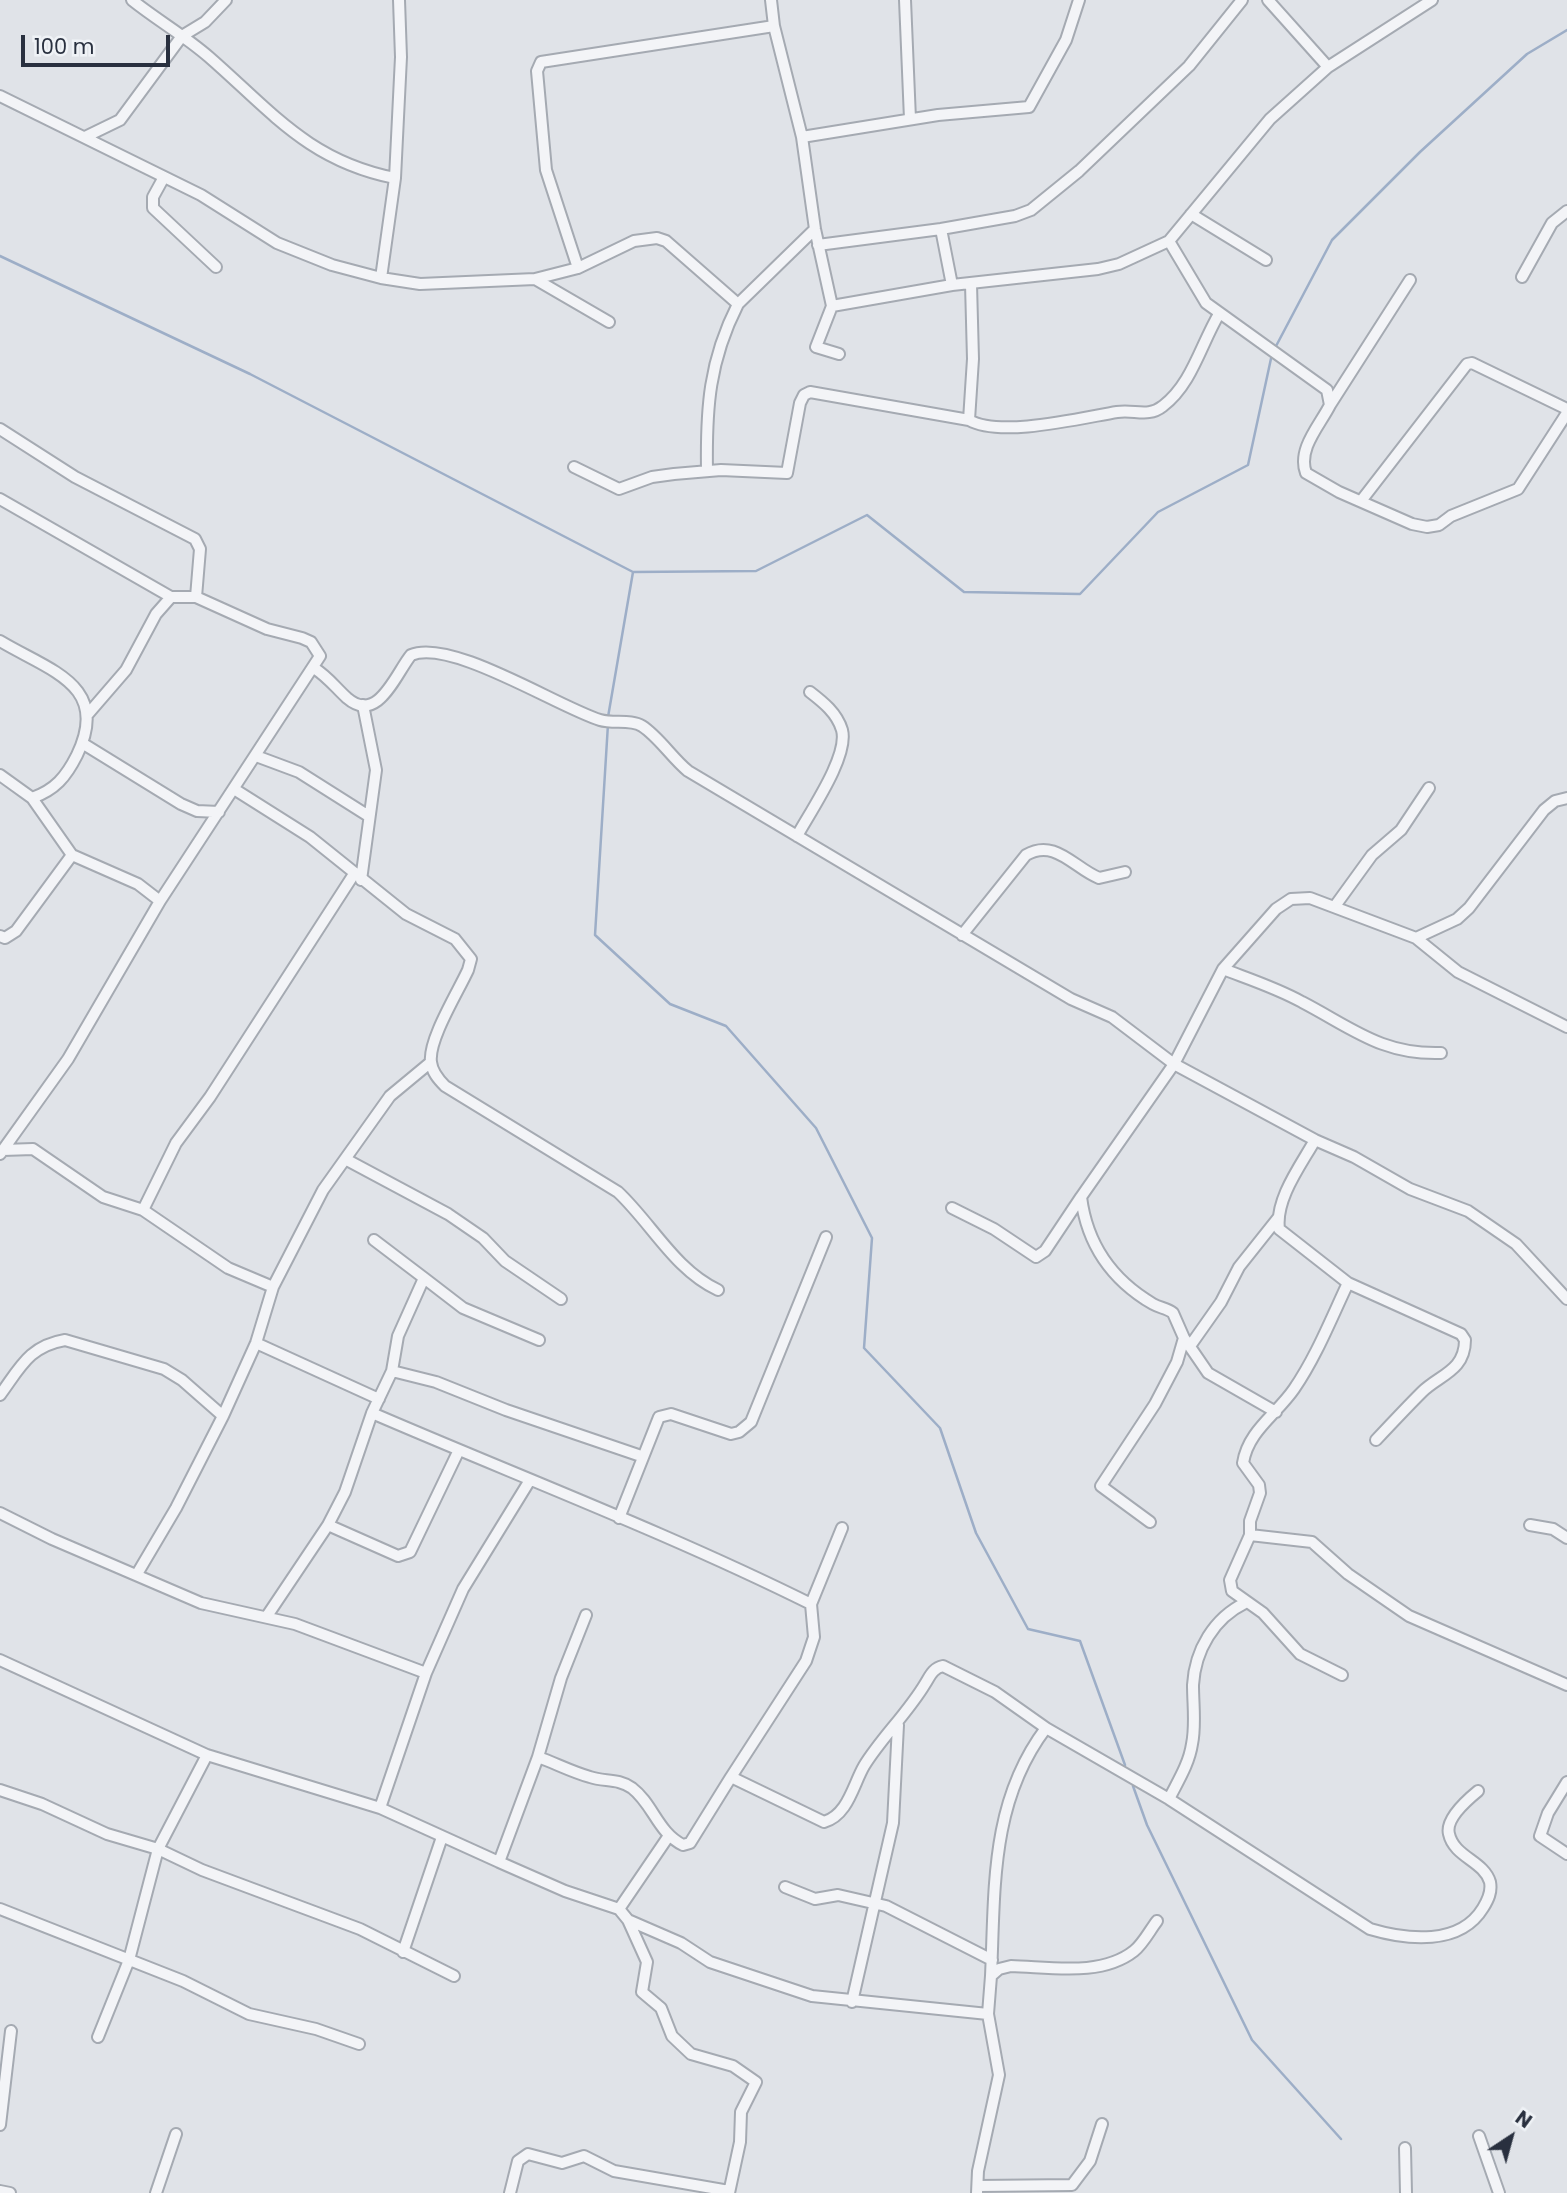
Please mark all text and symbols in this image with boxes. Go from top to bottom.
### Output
scale bar [24,21,173,65]
text: 100 m [34,32,94,61]
north arrow [1476,2102,1546,2172]
text: N [1510,2104,1537,2135]

